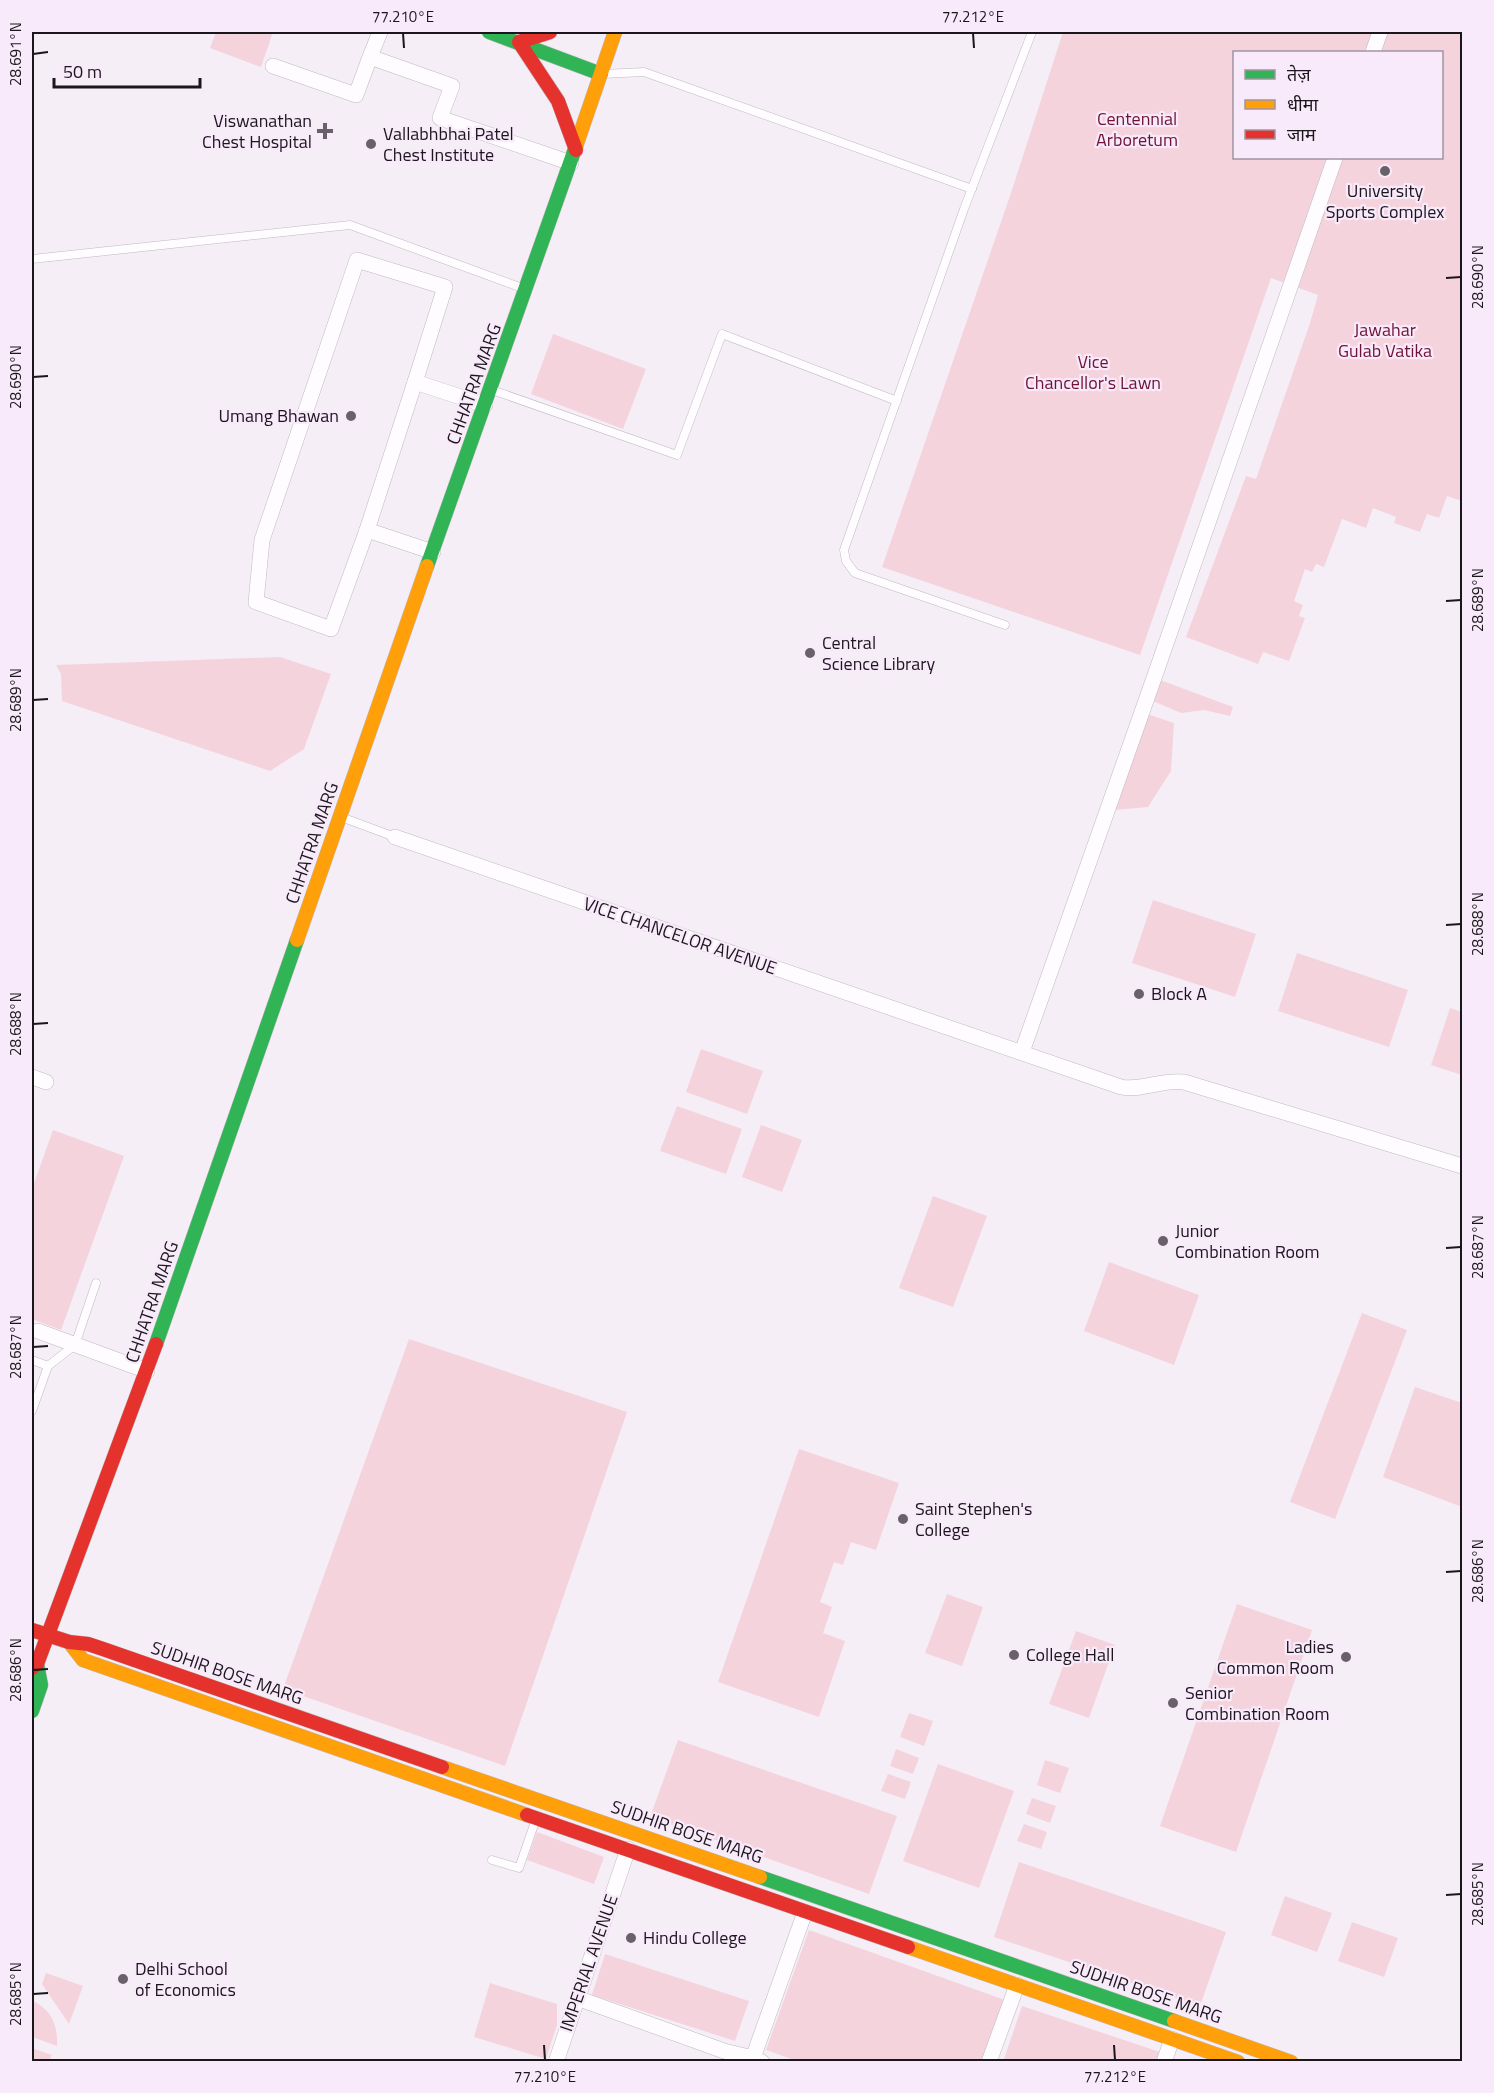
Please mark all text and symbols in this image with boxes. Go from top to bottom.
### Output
text: 77.210°E [372,5,434,28]
text: 77.212°E [942,5,1004,28]
text: 28.691°N [4,22,27,86]
scale bar [54,51,200,89]
legend [1233,51,1443,159]
text: 50 m [63,58,102,85]
text: तेज़ [1287,61,1311,88]
text: धीमा [1287,91,1318,118]
park label: Centennial Arboretum [1096,105,1178,153]
place label: Viswanathan Chest Hospital [202,107,312,155]
place label: Vallabhbhai Patel Chest Institute [383,120,514,168]
text: जाम [1287,121,1317,148]
marker: Viswanathan Chest Hospital [316,122,334,140]
marker: Vallabhbhai Patel Chest Institute [364,137,378,151]
marker: University Sports Complex [1378,164,1392,178]
place label: University Sports Complex [1326,177,1444,225]
text: 28.690°N [1466,245,1489,309]
park label: Jawahar Gulab Vatika [1338,316,1432,364]
street label: CHHATRA MARG [439,319,508,448]
text: 28.690°N [4,345,27,409]
park label: Vice Chancellor's Lawn [1025,348,1161,396]
place label: Umang Bhawan [218,402,339,429]
marker: Umang Bhawan [344,409,358,423]
text: 28.689°N [1466,568,1489,632]
place label: Central Science Library [822,629,936,677]
marker: Central Science Library [803,646,817,660]
text: 28.689°N [4,668,27,732]
street label: CHHATRA MARG [278,778,345,907]
street label: VICE CHANCELOR AVENUE [580,890,780,981]
text: 28.688°N [1466,892,1489,956]
place label: Block A [1151,980,1207,1007]
marker: Block A [1132,987,1146,1001]
text: 28.688°N [4,992,27,1056]
text: 28.687°N [1466,1215,1489,1279]
place label: Junior Combination Room [1175,1217,1320,1265]
marker: Junior Combination Room [1156,1234,1170,1248]
street label: CHHATRA MARG [118,1237,185,1366]
text: 28.687°N [4,1315,27,1379]
place label: Saint Stephen's College [915,1495,1032,1543]
marker: Saint Stephen's College [896,1512,910,1526]
text: 28.686°N [1466,1539,1489,1603]
place label: Ladies Common Room [1217,1633,1334,1681]
street label: SUDHIR BOSE MARG [147,1634,307,1711]
text: 28.686°N [4,1638,27,1702]
place label: College Hall [1026,1641,1114,1668]
marker: College Hall [1007,1648,1021,1662]
marker: Ladies Common Room [1339,1650,1353,1664]
place label: Senior Combination Room [1185,1679,1330,1727]
marker: Senior Combination Room [1166,1696,1180,1710]
street label: SUDHIR BOSE MARG [607,1793,767,1870]
text: 28.685°N [1466,1862,1489,1926]
street label: IMPERIAL AVENUE [552,1891,625,2035]
place label: Hindu College [643,1924,747,1951]
marker: Hindu College [624,1931,638,1945]
street label: SUDHIR BOSE MARG [1066,1953,1226,2030]
place label: Delhi School of Economics [135,1955,236,2003]
text: 28.685°N [4,1962,27,2026]
marker: Delhi School of Economics [116,1972,130,1986]
text: 77.210°E [514,2065,576,2088]
text: 77.212°E [1084,2065,1146,2088]

